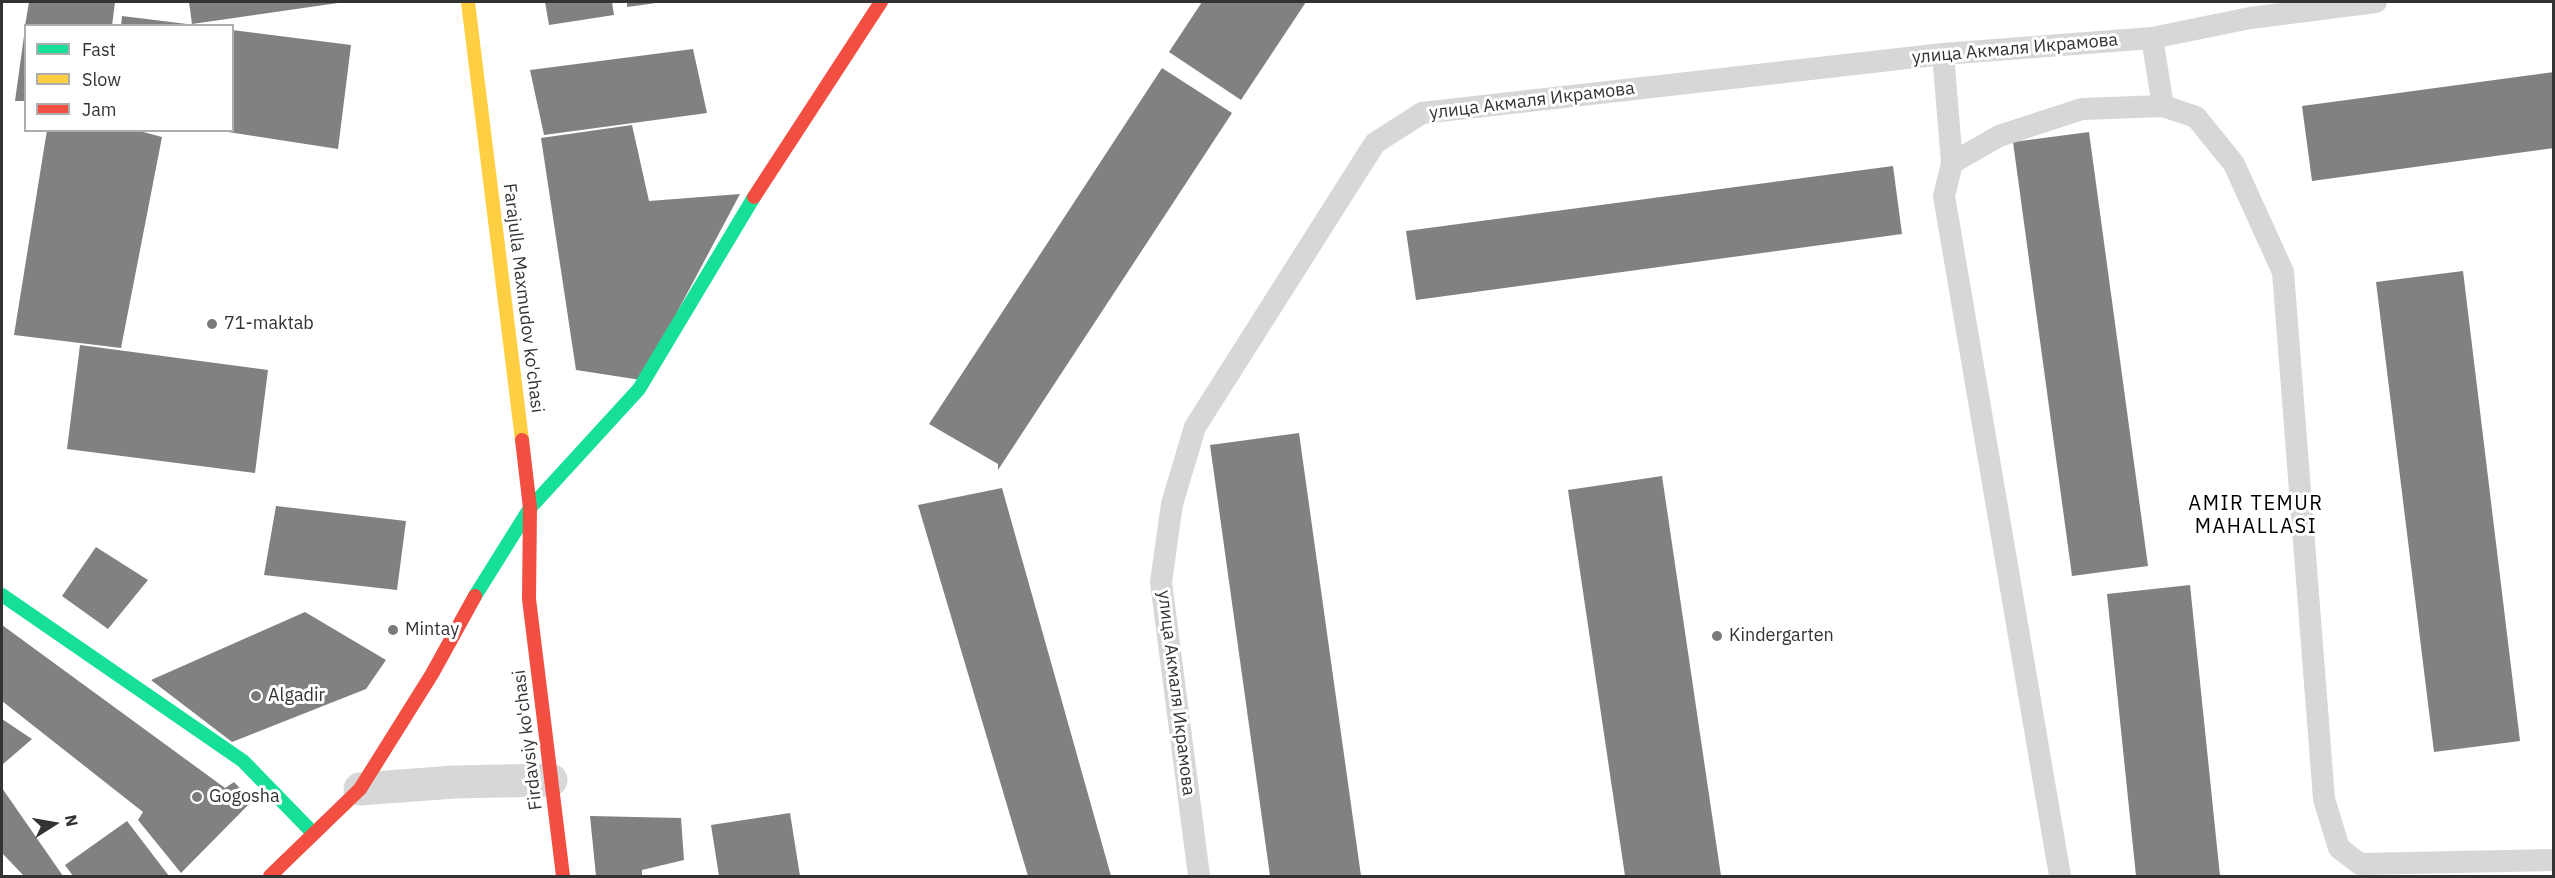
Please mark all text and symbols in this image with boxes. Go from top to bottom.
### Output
legend [24,24,234,132]
street label: улица Акмаля Икрамова [1911,29,2119,69]
text: Fast [82,38,116,61]
text: Slow [82,68,121,91]
street label: улица Акмаля Икрамова [1428,78,1636,124]
text: Jam [82,98,117,121]
street label: Farajulla Maxmudov ko'chasi [498,182,548,414]
place label: 71-maktab [224,313,314,335]
marker: 71-maktab [205,317,219,331]
district label: AMIR TEMUR MAHALLASI [2188,492,2324,539]
street label: улица Акмаля Икрамова [1153,589,1199,797]
place label: Mintay [405,619,459,641]
marker: Mintay [386,623,400,637]
place label: Kindergarten [1729,625,1834,647]
marker: Kindergarten [1710,629,1724,643]
street label: Firdavsiy ko'chasi [509,669,547,811]
place label: Algadir [268,685,325,707]
marker: Algadir [249,689,263,703]
place label: Gogosha [209,786,280,808]
marker: Gogosha [190,790,204,804]
north arrow [24,794,84,854]
text: N [61,813,83,828]

